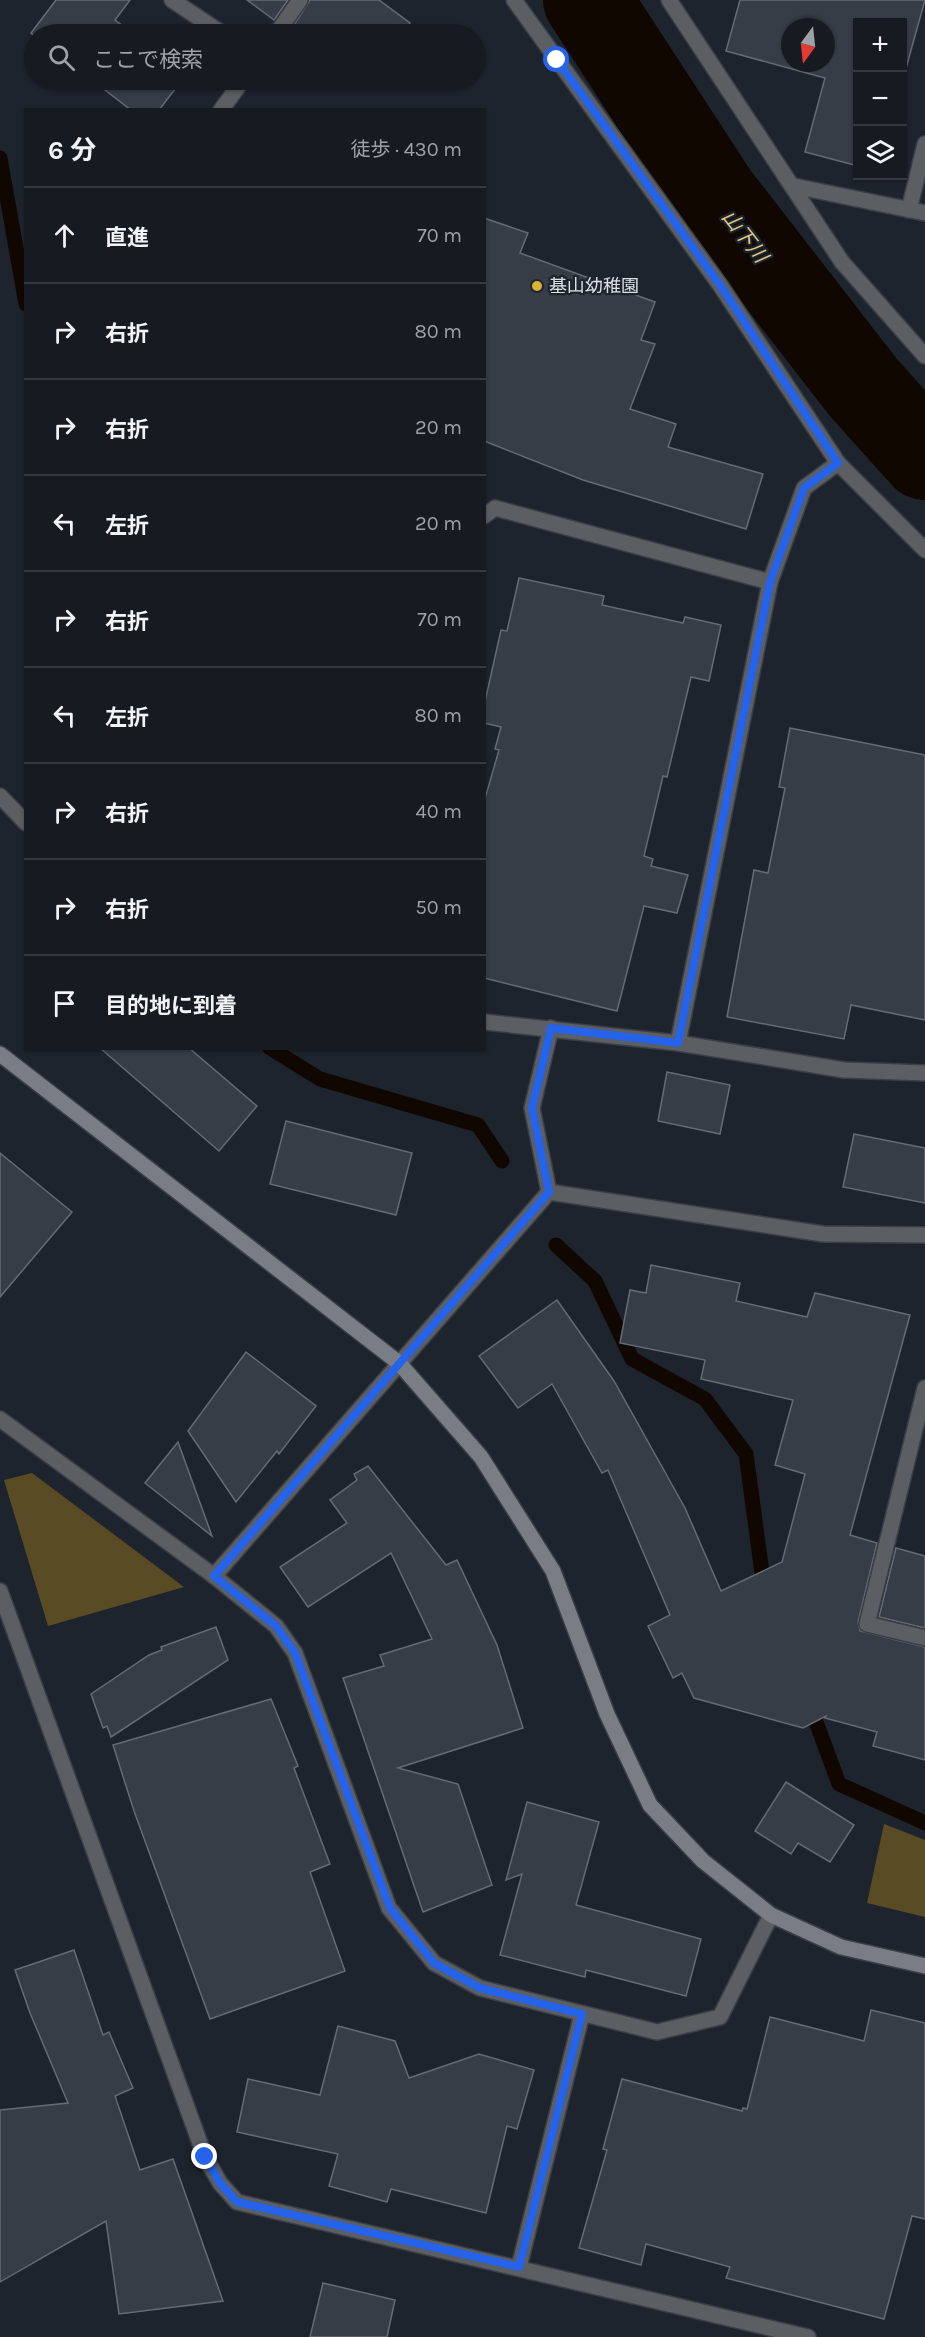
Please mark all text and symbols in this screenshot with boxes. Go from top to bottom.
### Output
north arrow [781,18,835,72]
map controls [853,18,907,180]
button: + [853,18,907,72]
search box [24,24,486,90]
icon: search [45,41,78,74]
route start [543,46,569,72]
text: ここで検索 [93,47,203,73]
button: − [853,72,907,126]
button: layers [853,126,907,180]
text: 6 分 [48,135,96,166]
text: 徒歩 · 430 m [351,138,462,161]
water label: 山下川 [717,206,773,269]
icon: ahead [48,219,81,252]
text: 70 m [417,224,462,247]
text: 直進 [105,225,149,251]
place label: 基山幼稚園 [549,275,639,297]
marker: 基山幼稚園 [530,279,544,293]
icon: right [48,315,81,348]
text: 80 m [414,320,462,343]
text: 右折 [105,321,149,347]
icon: right [48,411,81,444]
text: 20 m [415,416,462,439]
text: 右折 [105,417,149,443]
icon: left [48,507,81,540]
text: 20 m [415,512,462,535]
text: 左折 [105,513,149,539]
icon: right [48,603,81,636]
text: 70 m [417,608,462,631]
text: 右折 [105,609,149,635]
icon: left [48,699,81,732]
text: 80 m [414,704,462,727]
text: 左折 [105,705,149,731]
icon: right [48,795,81,828]
text: 40 m [416,800,462,823]
text: 右折 [105,801,149,827]
icon: right [48,891,81,924]
text: 50 m [415,896,462,919]
text: 右折 [105,897,149,923]
icon: arrive [48,987,81,1020]
text: 目的地に到着 [105,993,237,1019]
route end [191,2143,217,2169]

